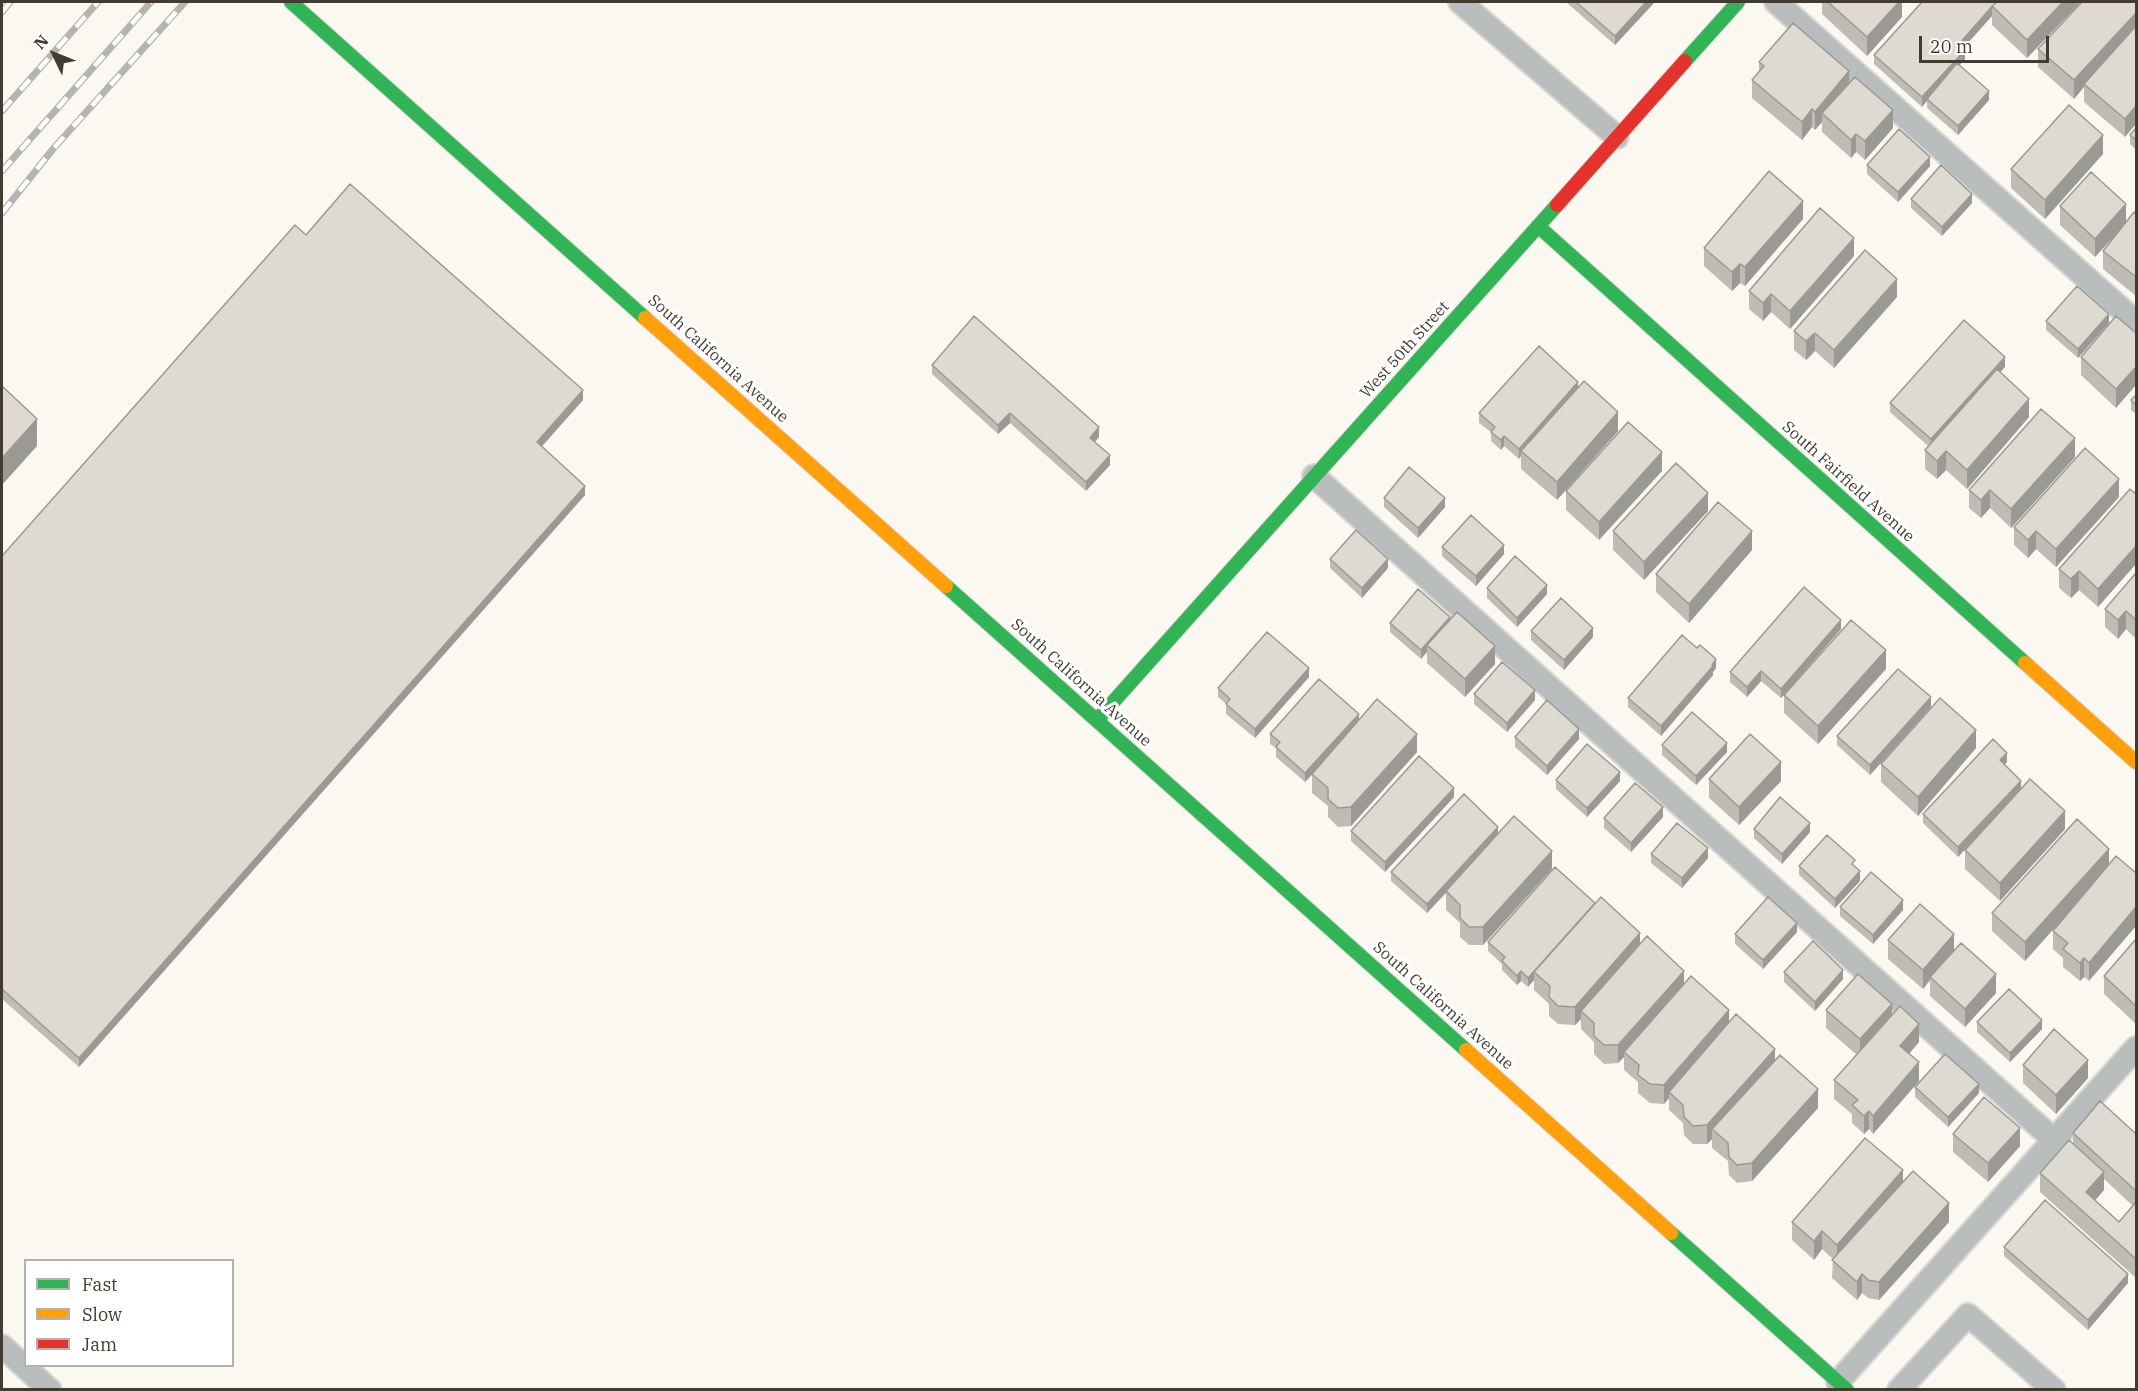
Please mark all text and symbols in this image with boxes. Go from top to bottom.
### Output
north arrow [24,24,84,84]
scale bar [1922,24,2052,62]
text: N [29,30,52,53]
text: 20 m [1930,35,1973,58]
street label: South California Avenue [644,291,792,427]
street label: West 50th Street [1356,298,1454,402]
street label: South Fairfield Avenue [1778,418,1918,546]
street label: South California Avenue [1007,615,1155,751]
street label: South California Avenue [1369,938,1517,1074]
legend [24,1259,234,1367]
text: Fast [82,1273,117,1296]
text: Slow [82,1303,122,1326]
text: Jam [82,1333,117,1356]

